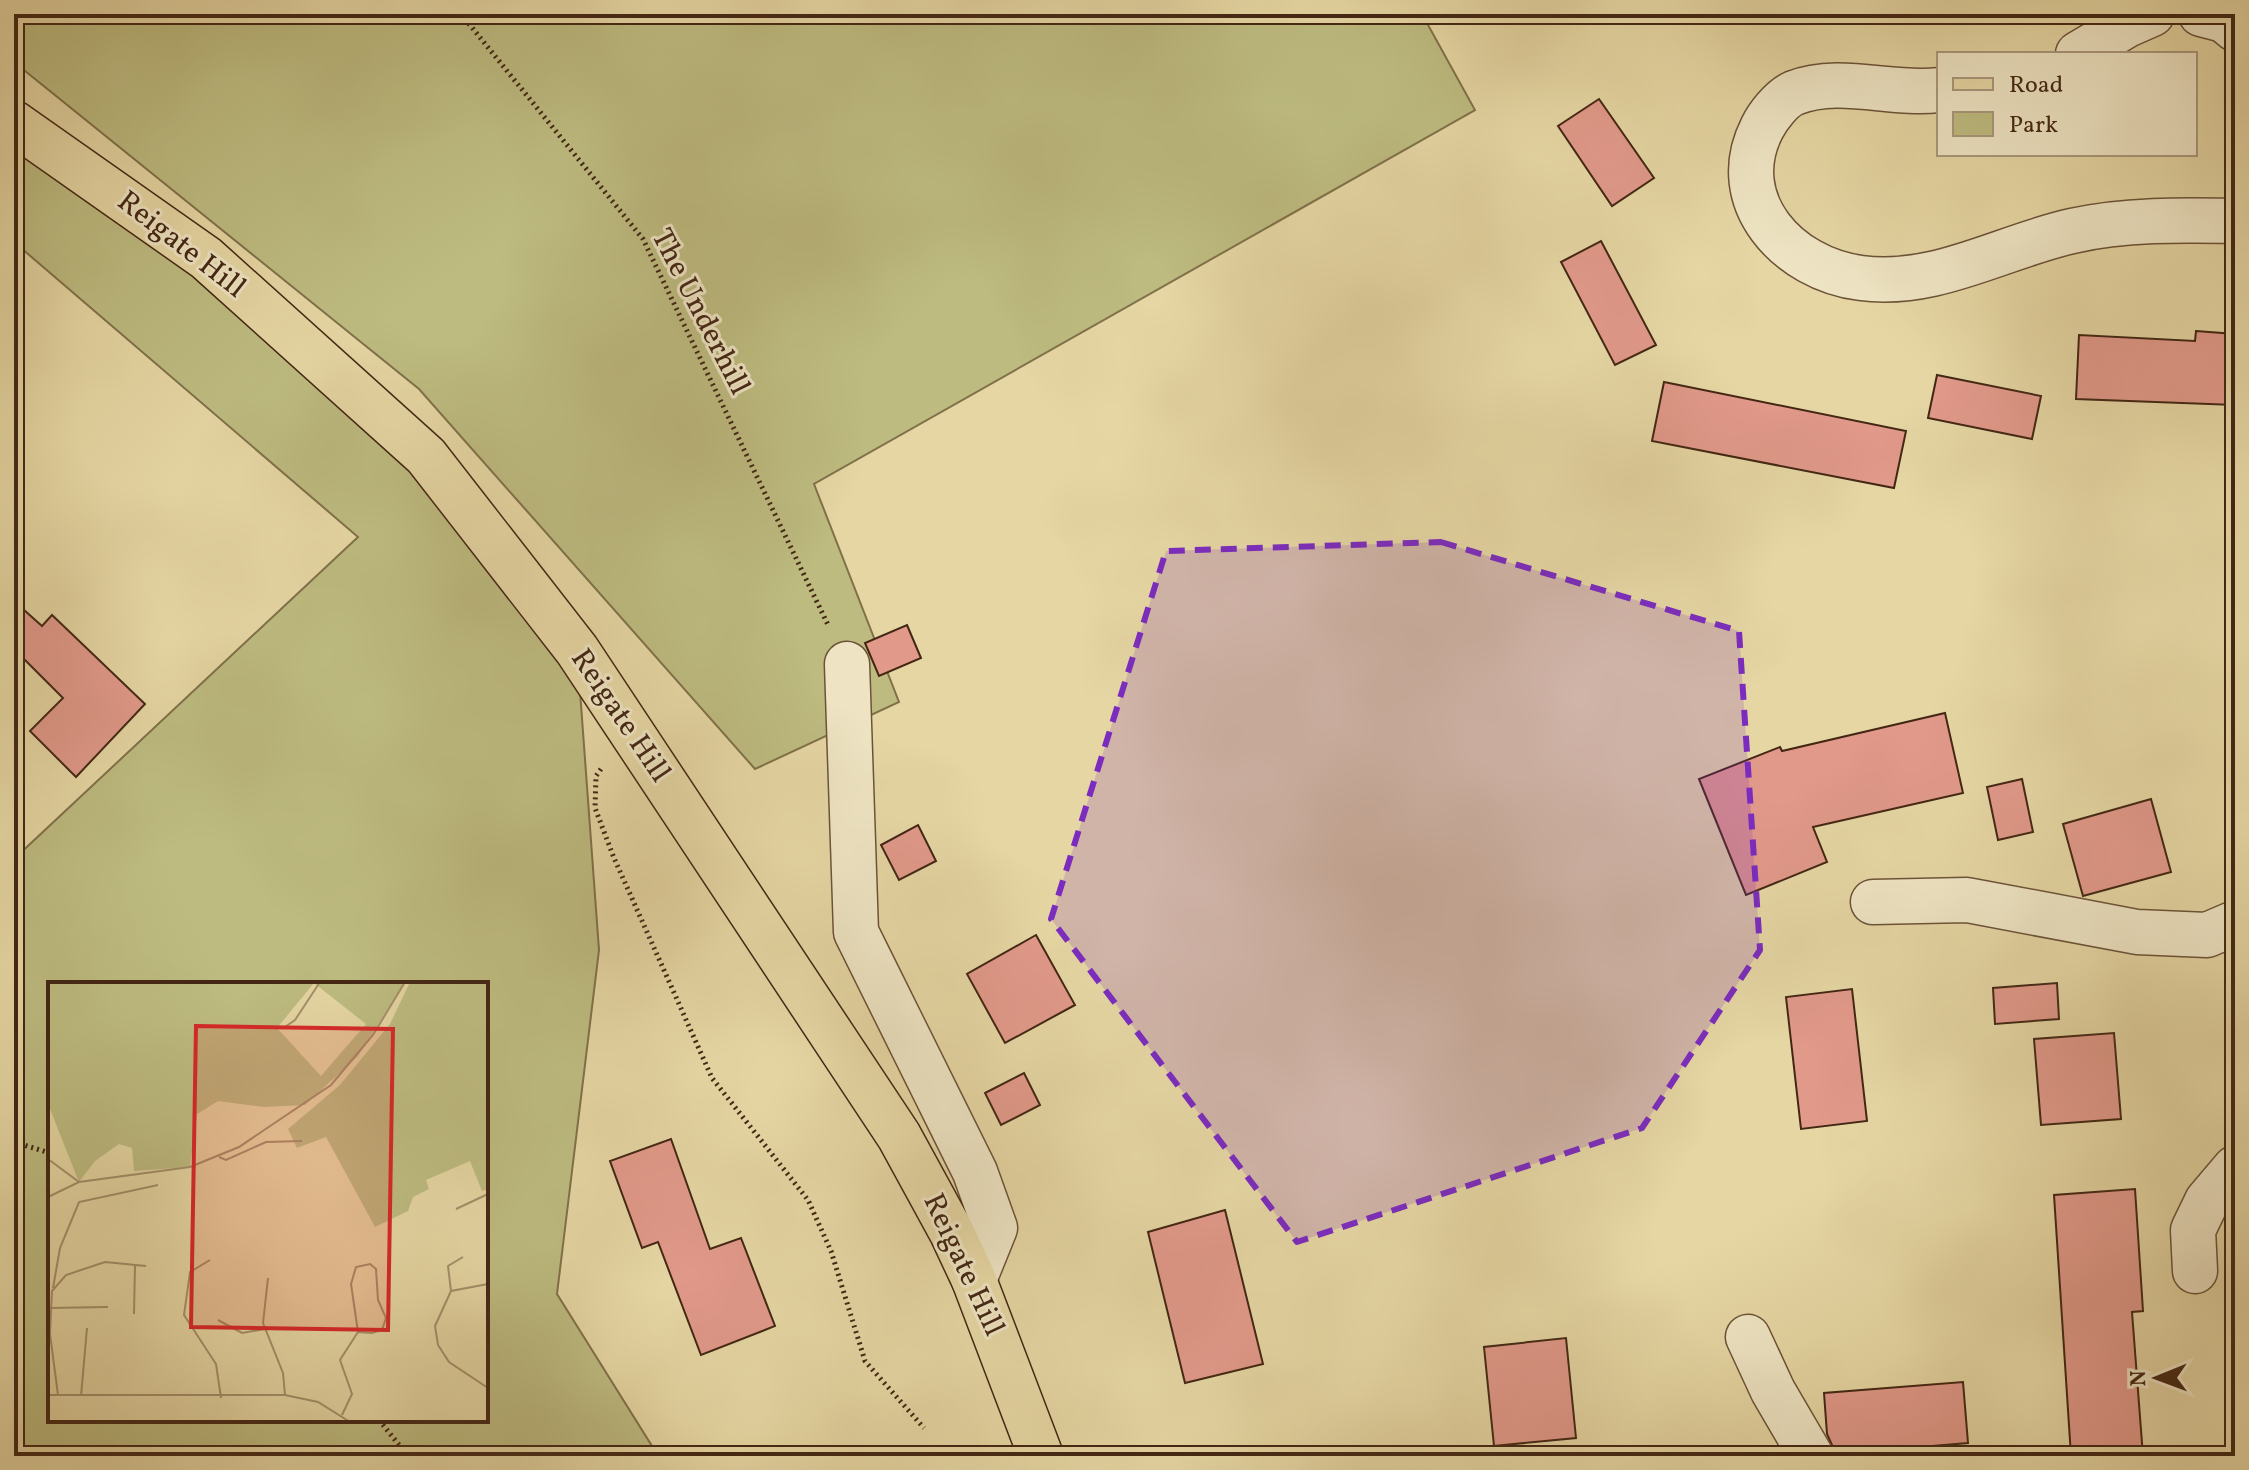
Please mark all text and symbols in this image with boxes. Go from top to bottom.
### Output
legend [1937,52,2197,156]
text: Road [2009,69,2063,103]
text: Park [2009,109,2058,143]
street label: Reigate Hill [108,181,254,309]
street label: The Underhill [640,221,760,403]
street label: Reigate Hill [560,641,680,791]
inset map [48,982,488,1422]
street label: Reigate Hill [912,1187,1014,1343]
north arrow [2117,1338,2197,1418]
text: N [2124,1370,2155,1387]

